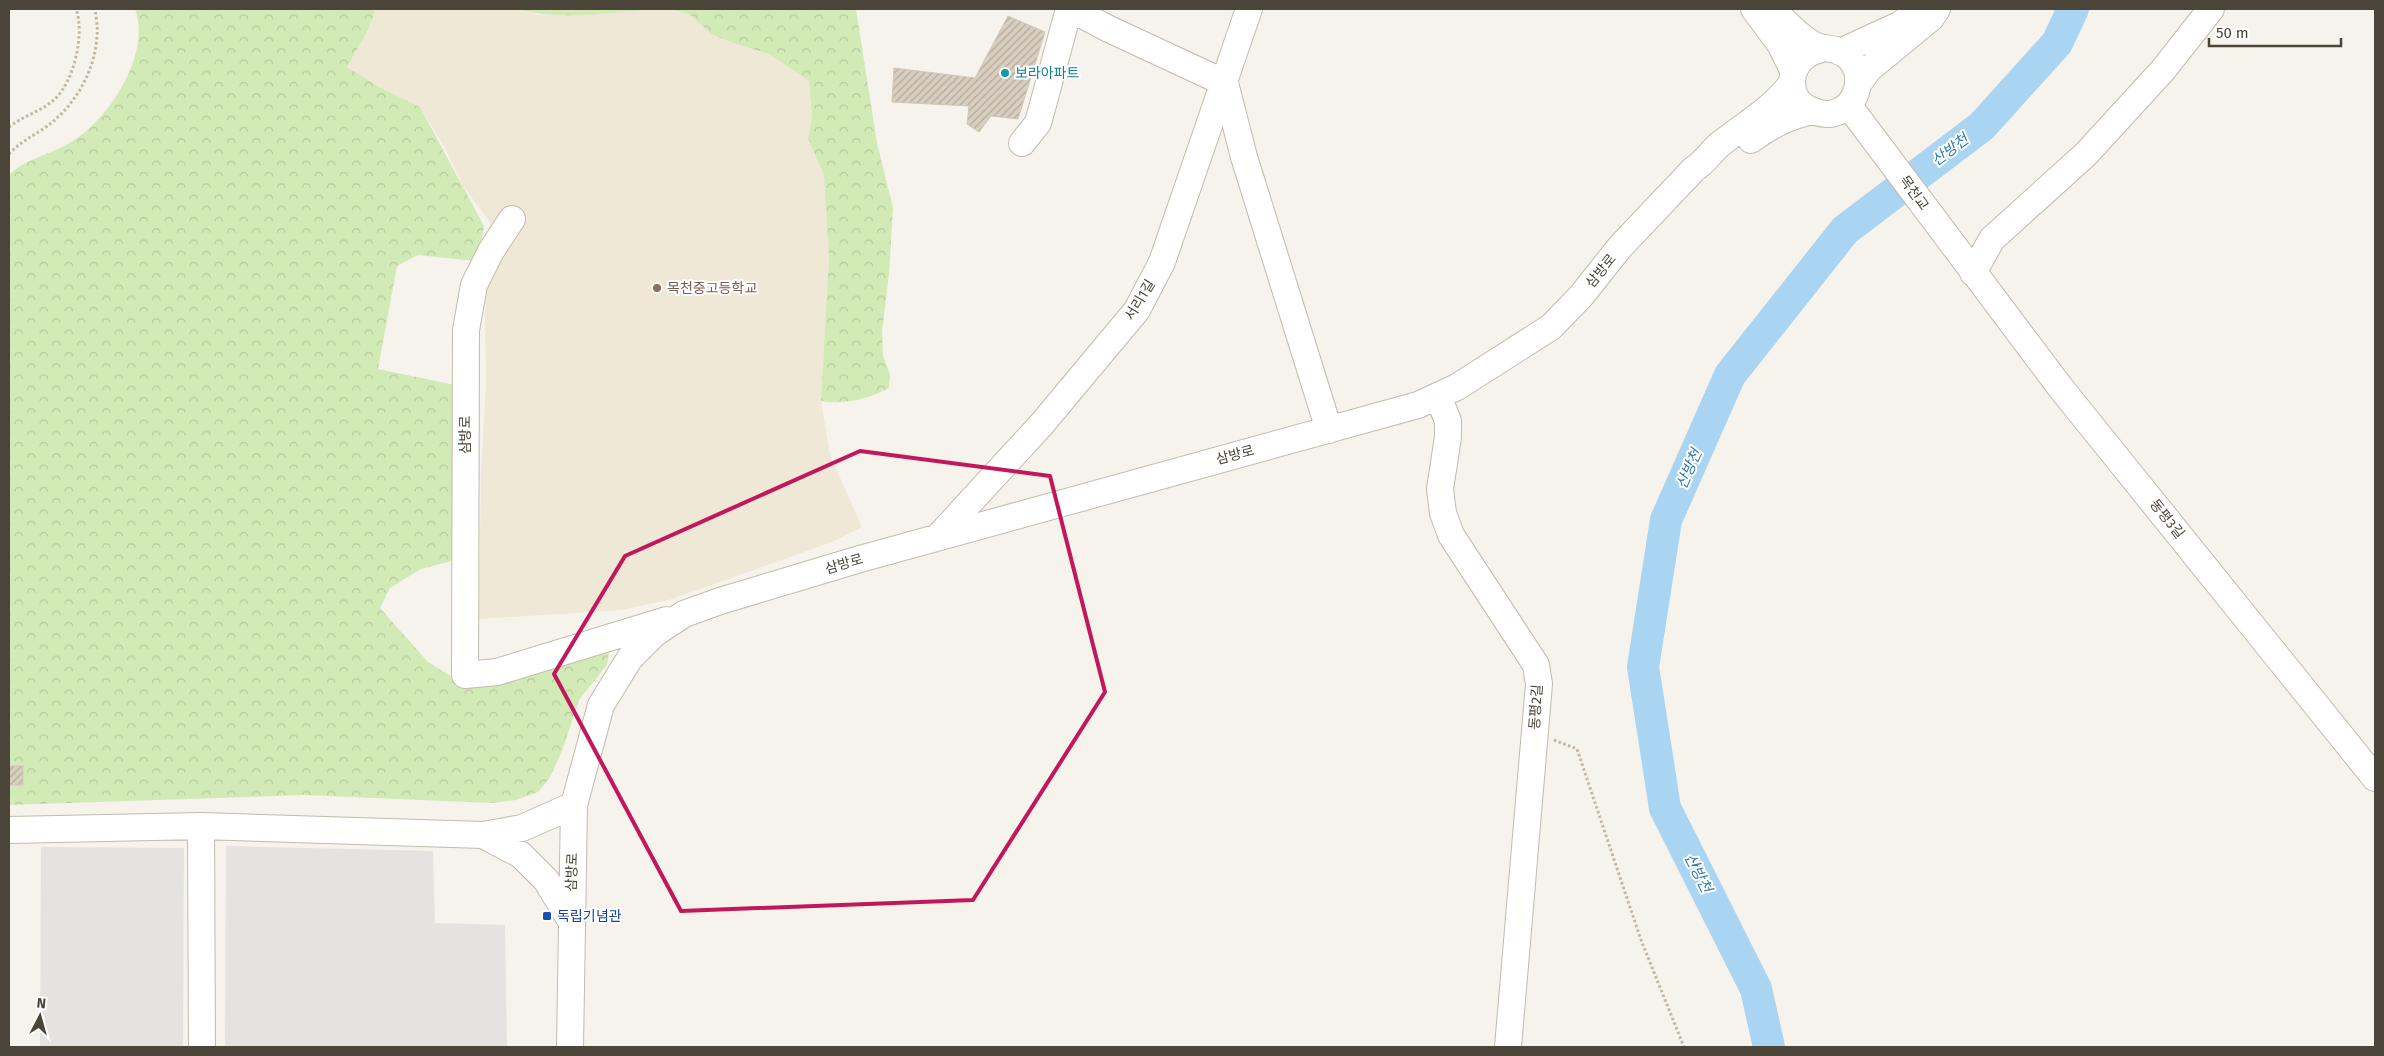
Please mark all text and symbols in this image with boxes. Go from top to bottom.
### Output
scale bar [2209,15,2342,47]
text: 50 m [2216,24,2249,42]
place label: 보라아파트 [1015,65,1080,82]
marker: 보라아파트 [999,67,1011,79]
water label: 산방천 [1928,129,1974,170]
street label: 목천교 [1896,172,1932,214]
street label: 삼방로 [1582,251,1620,291]
street label: 서리1길 [1121,276,1159,324]
place label: 목천중고등학교 [667,280,757,297]
marker: 목천중고등학교 [651,282,663,294]
street label: 삼방로 [457,416,474,454]
street label: 삼방로 [1214,442,1256,468]
water label: 산방천 [1672,444,1707,492]
street label: 동평3길 [2146,496,2188,542]
street label: 삼방로 [823,550,865,577]
street label: 동평2길 [1526,684,1546,730]
water label: 산방천 [1681,850,1716,897]
street label: 삼방로 [563,852,581,892]
place label: 독립기념관 [557,908,622,925]
marker: 독립기념관 [541,910,553,922]
north arrow [15,991,65,1041]
text: N [36,995,47,1013]

